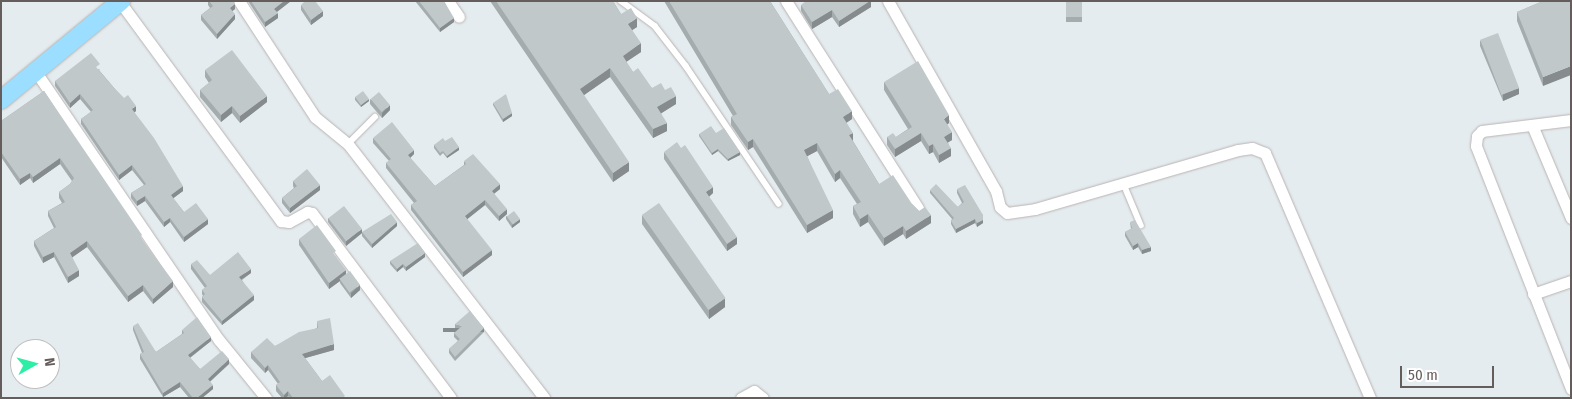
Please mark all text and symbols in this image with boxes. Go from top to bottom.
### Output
north arrow [10,339,60,389]
scale bar [1402,356,1496,388]
text: N [40,357,58,367]
text: 50 m [1408,366,1438,384]

